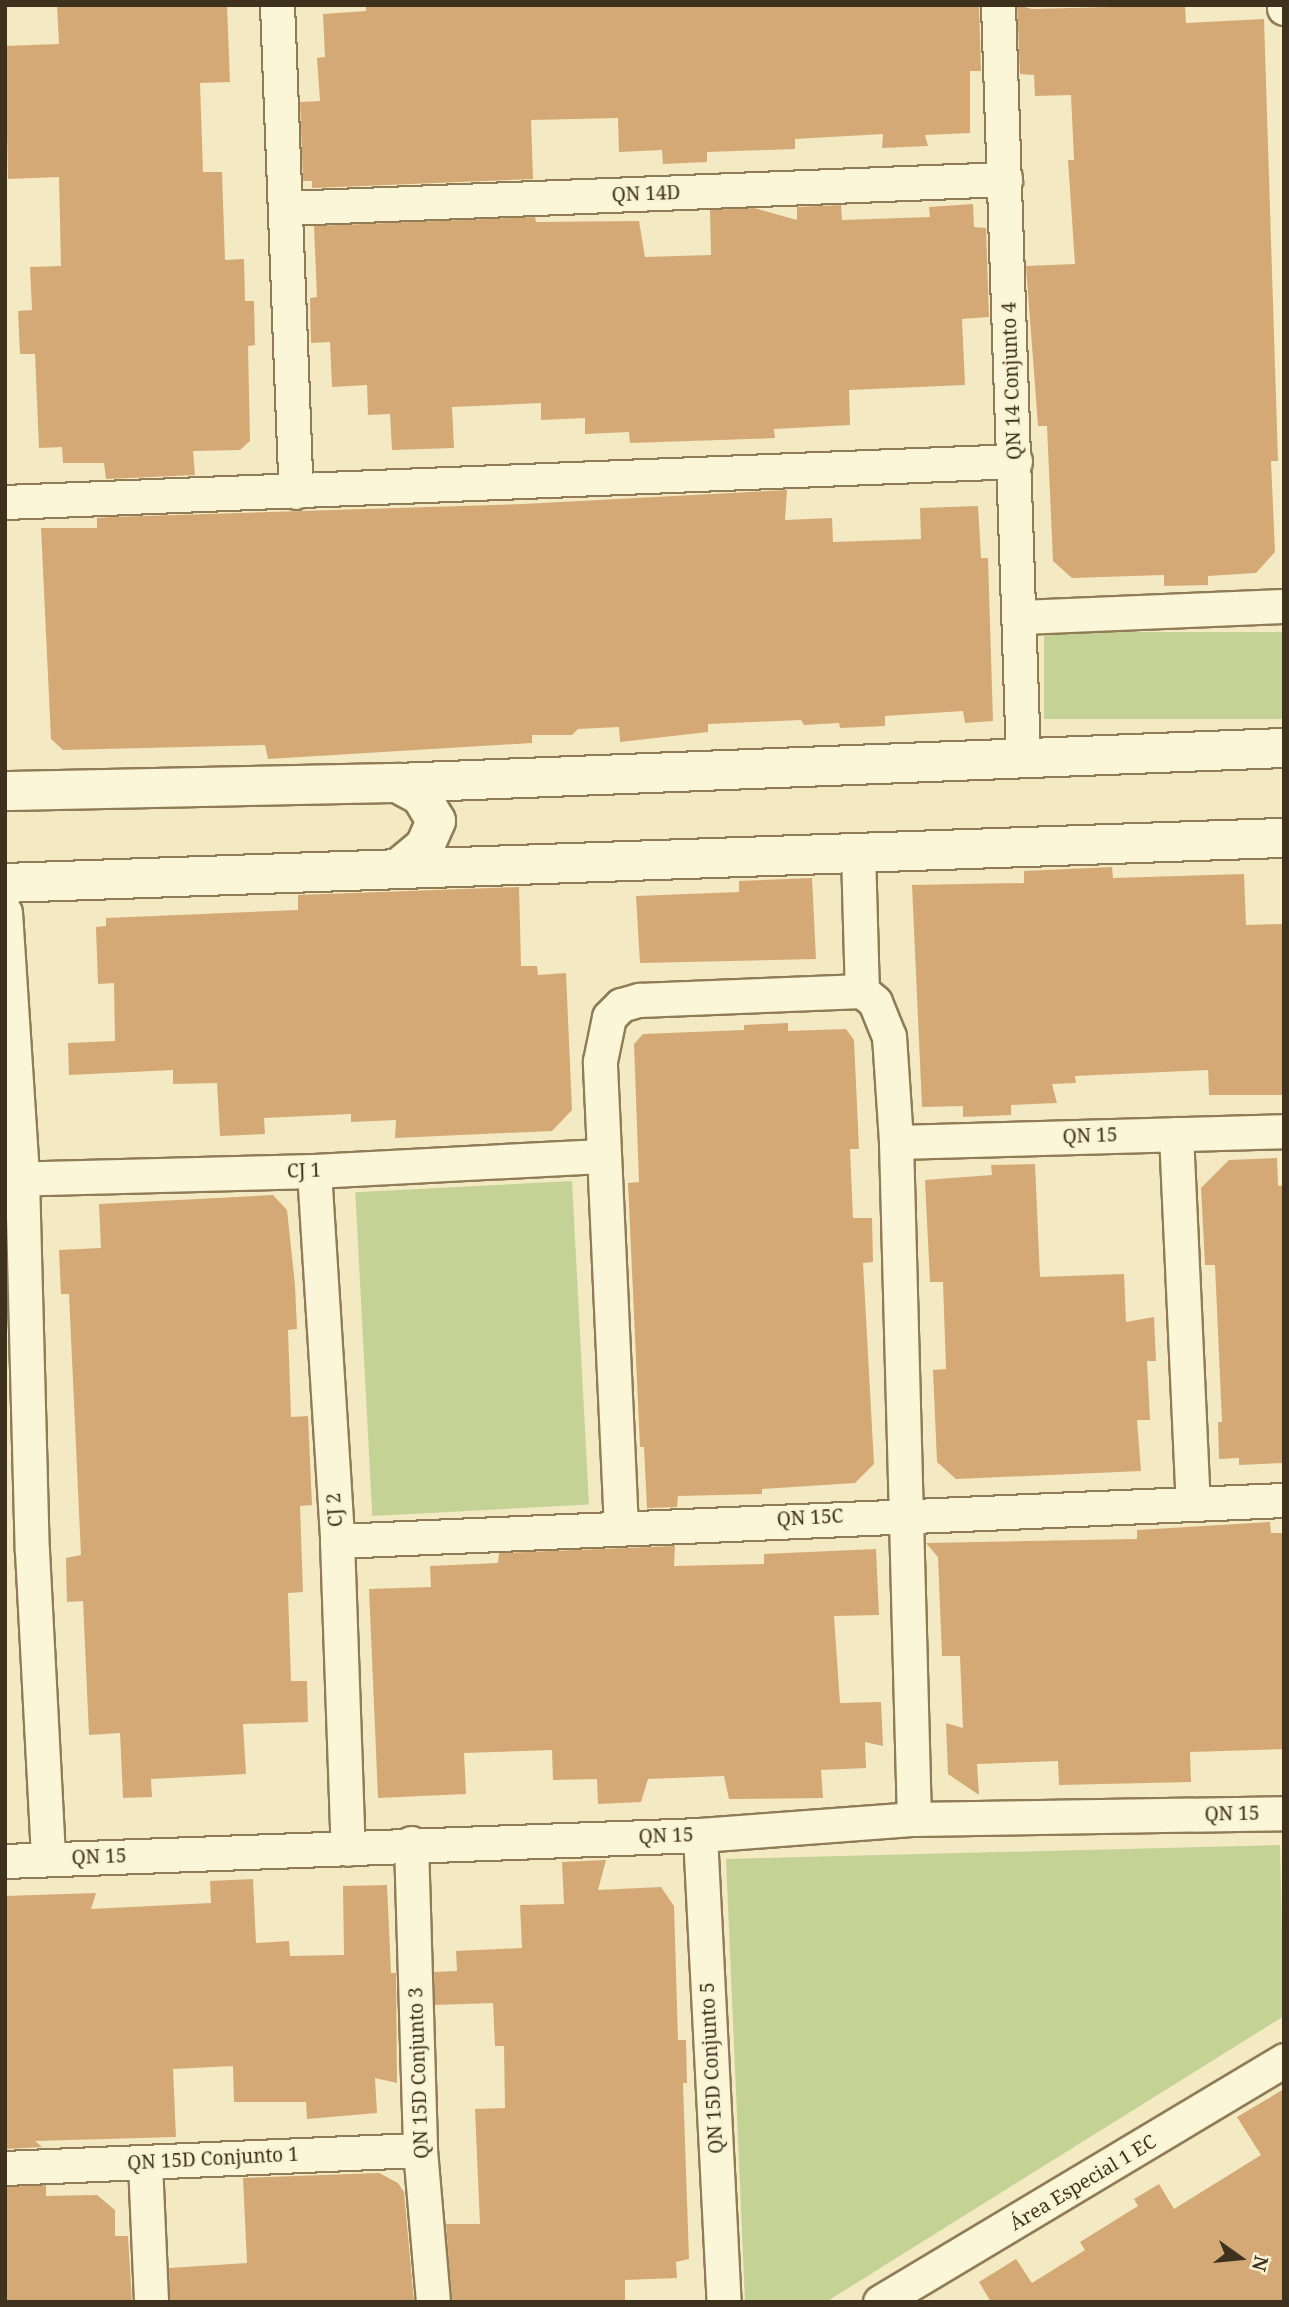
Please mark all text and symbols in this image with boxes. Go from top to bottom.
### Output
street label: QN 14D [611,181,681,207]
street label: QN 14 Conjunto 4 [998,302,1026,460]
street label: QN 15 [1062,1124,1118,1148]
street label: CJ 1 [287,1159,321,1183]
street label: CJ 2 [322,1492,348,1528]
street label: QN 15C [776,1505,844,1531]
street label: QN 15 [1204,1802,1260,1826]
street label: QN 15 [638,1824,694,1848]
street label: QN 15 [71,1845,127,1869]
street label: QN 15D Conjunto 5 [696,1982,728,2154]
street label: QN 15D Conjunto 3 [405,1987,433,2159]
street label: Área Especial 1 EC [1006,2130,1160,2236]
street label: QN 15D Conjunto 1 [127,2143,299,2175]
north arrow [1205,2223,1275,2293]
text: N [1246,2253,1275,2274]

